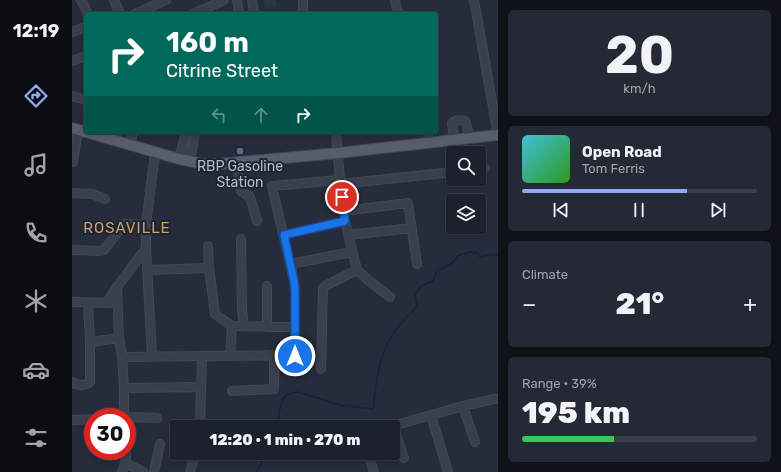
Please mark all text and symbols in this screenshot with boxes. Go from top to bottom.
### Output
text: 12:19 [13,20,59,42]
text: 20 [605,24,674,86]
text: 160 m [166,26,249,59]
icon: right [100,28,152,80]
text: Citrine Street [166,60,278,82]
text: km/h [623,81,656,96]
icon: directions [22,82,50,110]
icon: left [208,104,230,126]
icon: ahead [250,104,272,126]
icon: right [292,104,314,126]
text: Open Road [582,143,662,161]
marker: RBP Gasoline Station [235,146,245,156]
map controls [446,146,486,234]
button: search [446,146,486,186]
icon: music [22,151,50,179]
place label: RBP Gasoline Station [197,158,283,191]
text: Tom Ferris [582,161,645,176]
pin [325,180,359,214]
icon: arrive [331,186,353,208]
button: layers [446,194,486,234]
icon: previous [550,199,572,221]
icon: pause [628,199,650,221]
icon: next [707,199,729,221]
icon: phone [22,219,50,247]
district label: ROSAVILLE [83,219,171,237]
text: Climate [522,267,568,282]
text: 21° [615,286,664,322]
icon: climate [22,287,50,315]
text: − [522,291,536,318]
text: + [743,291,757,318]
position arrow [274,335,316,377]
icon: car [22,356,50,384]
text: Range · 39% [522,376,597,391]
text: 195 km [522,395,630,431]
speed limit sign: 30 [84,408,136,460]
icon: filters [22,424,50,452]
text: 12:20 · 1 min · 270 m [210,431,360,449]

